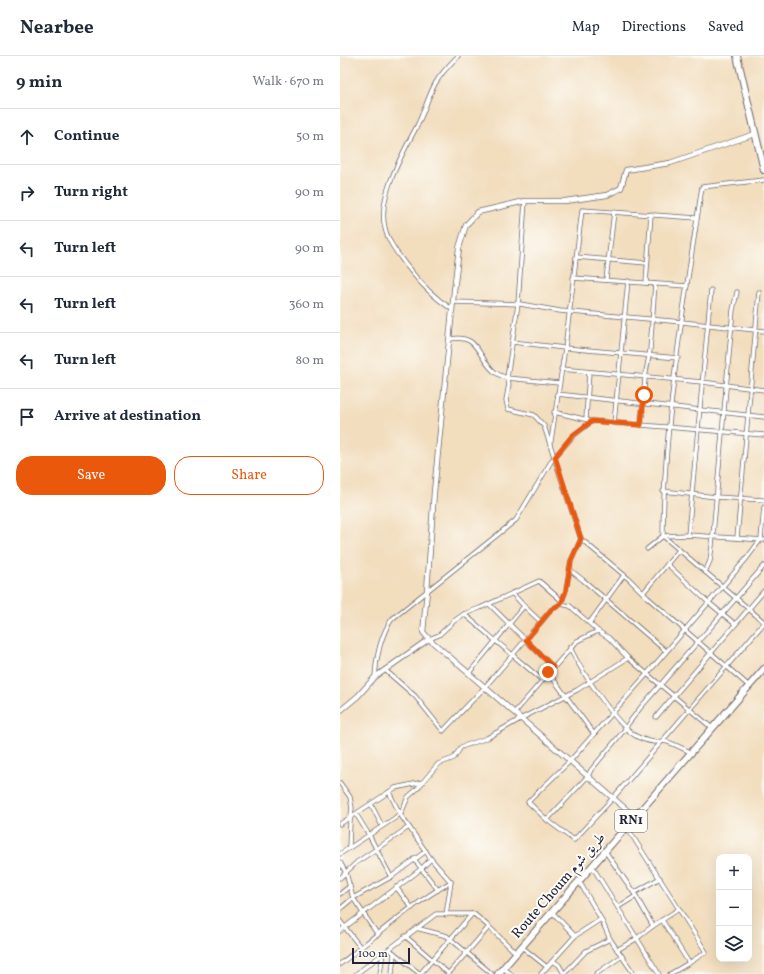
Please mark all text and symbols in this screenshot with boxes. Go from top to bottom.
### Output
text: Nearbee [20,15,94,41]
text: Map [572,18,600,37]
text: Directions [622,18,686,37]
text: Saved [708,18,744,37]
text: 9 min [16,71,62,94]
text: Walk · 670 m [252,73,324,91]
icon: ahead [16,126,38,148]
text: Continue [54,126,119,147]
text: 50 m [296,128,324,146]
icon: right [16,182,38,204]
text: Turn right [54,182,128,203]
text: 90 m [295,184,324,202]
icon: left [16,238,38,260]
text: Turn left [54,238,116,259]
text: 90 m [295,240,324,258]
icon: left [16,294,38,316]
text: Turn left [54,294,116,315]
text: 360 m [289,296,324,314]
icon: left [16,350,38,372]
text: Turn left [54,350,116,371]
text: 80 m [295,352,324,370]
route start [635,386,653,404]
icon: arrive [16,406,38,428]
text: Arrive at destination [54,406,201,427]
button: Save [16,456,166,495]
button: Share [174,456,324,495]
route end [539,663,557,681]
road number: RN1 [615,810,647,832]
street label: Route Choum طريق شوم [508,829,612,944]
map controls [716,854,752,962]
button: + [716,854,752,890]
button: − [716,890,752,926]
button: layers [716,926,752,962]
scale bar [352,946,410,965]
text: 100 m [358,947,388,962]

